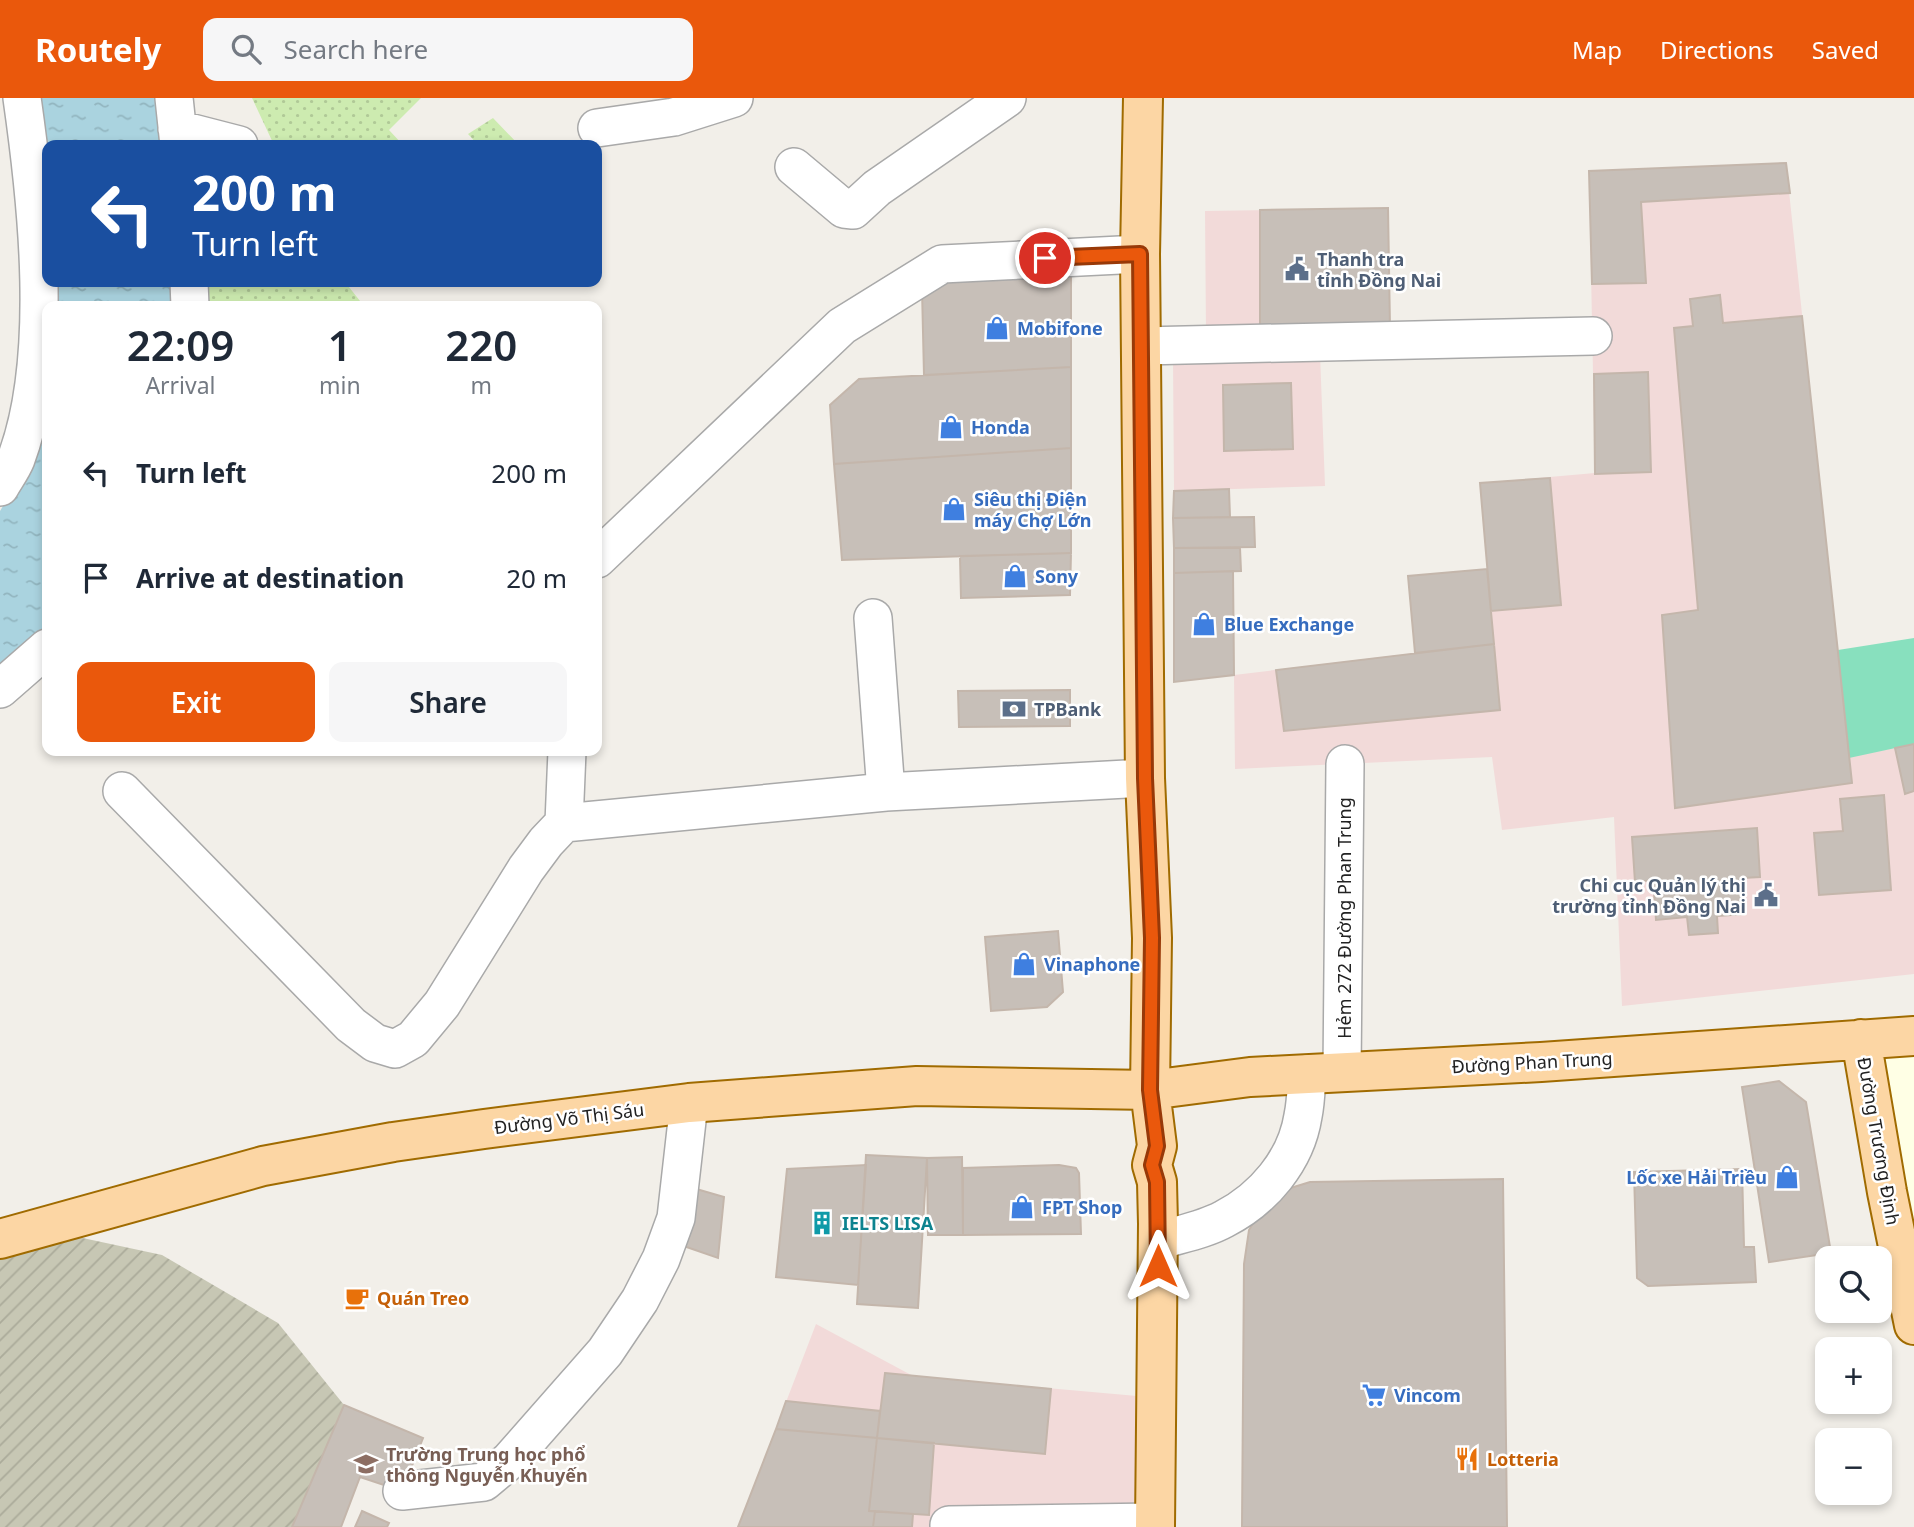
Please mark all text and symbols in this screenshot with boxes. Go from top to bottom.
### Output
search box [203,18,693,81]
text: Routely [35,27,161,72]
icon: search [227,30,265,68]
text: Search here [283,31,428,67]
text: Map [1572,33,1622,66]
text: Directions [1660,33,1774,66]
text: Saved [1812,33,1879,66]
text: 200 m [192,159,337,225]
icon: left [77,168,168,259]
text: Turn left [192,222,318,265]
pin [1015,228,1075,288]
icon: arrive [1026,239,1064,277]
place label: Thanh tra tỉnh Đồng Nai [1317,247,1441,292]
public building icon: Thanh tra tỉnh Đồng Nai [1283,255,1311,283]
shop icon: Mobifone [983,314,1011,342]
text: 22:09 [127,316,234,373]
text: 1 [328,316,352,373]
text: 220 [445,316,517,373]
place label: Mobifone [1017,316,1103,340]
text: Arrival [145,369,216,401]
text: min [319,369,361,401]
text: m [471,369,492,401]
shop icon: Honda [937,413,965,441]
place label: Honda [971,415,1030,439]
icon: left [77,454,115,492]
text: Turn left [136,455,247,491]
text: 200 m [491,455,567,491]
place label: Siêu thị Điện máy Chợ Lớn [974,487,1092,532]
shop icon: Siêu thị Điện máy Chợ Lớn [940,495,968,523]
icon: arrive [77,559,115,597]
text: Arrive at destination [136,560,405,596]
text: 20 m [506,560,567,596]
shop icon: Sony [1001,562,1029,590]
place label: Sony [1035,564,1079,588]
shop icon: Blue Exchange [1190,610,1218,638]
place label: Blue Exchange [1224,612,1354,636]
button: Exit [77,662,315,742]
button: Share [329,662,567,742]
bank icon: TPBank [1000,695,1028,723]
place label: TPBank [1034,697,1102,721]
street label: Hẻm 272 Đường Phan Trung [1332,797,1356,1039]
place label: Chi cục Quản lý thị trường tỉnh Đồng Nai [1552,873,1746,918]
public building icon: Chi cục Quản lý thị trường tỉnh Đồng Nai [1752,881,1780,909]
shop icon: Vinaphone [1010,950,1038,978]
place label: Vinaphone [1044,952,1140,976]
street label: Đường Phan Trung [1451,1046,1613,1078]
street label: Đường Trương Định [1852,1055,1906,1227]
street label: Đường Võ Thị Sáu [493,1097,645,1139]
shop icon: Lốc xe Hải Triều [1773,1163,1801,1191]
place label: Lốc xe Hải Triều [1626,1165,1767,1189]
shop icon: FPT Shop [1008,1193,1036,1221]
place label: FPT Shop [1042,1195,1122,1219]
building icon: IELTS LISA [808,1209,836,1237]
place label: IELTS LISA [842,1211,934,1235]
position arrow [1121,1229,1195,1303]
map controls [1815,1246,1892,1505]
button: search [1815,1246,1892,1323]
cafe icon: Quán Treo [343,1284,371,1312]
place label: Quán Treo [377,1286,469,1310]
button: + [1815,1337,1892,1414]
supermarket icon: Vincom [1360,1381,1388,1409]
place label: Vincom [1394,1383,1461,1407]
button: − [1815,1428,1892,1505]
place label: Trường Trung học phổ thông Nguyễn Khuyến [386,1442,588,1487]
restaurant icon: Lotteria [1453,1445,1481,1473]
place label: Lotteria [1487,1447,1559,1471]
school or university icon: Trường Trung học phổ thông Nguyễn Khuyến [352,1450,380,1478]

